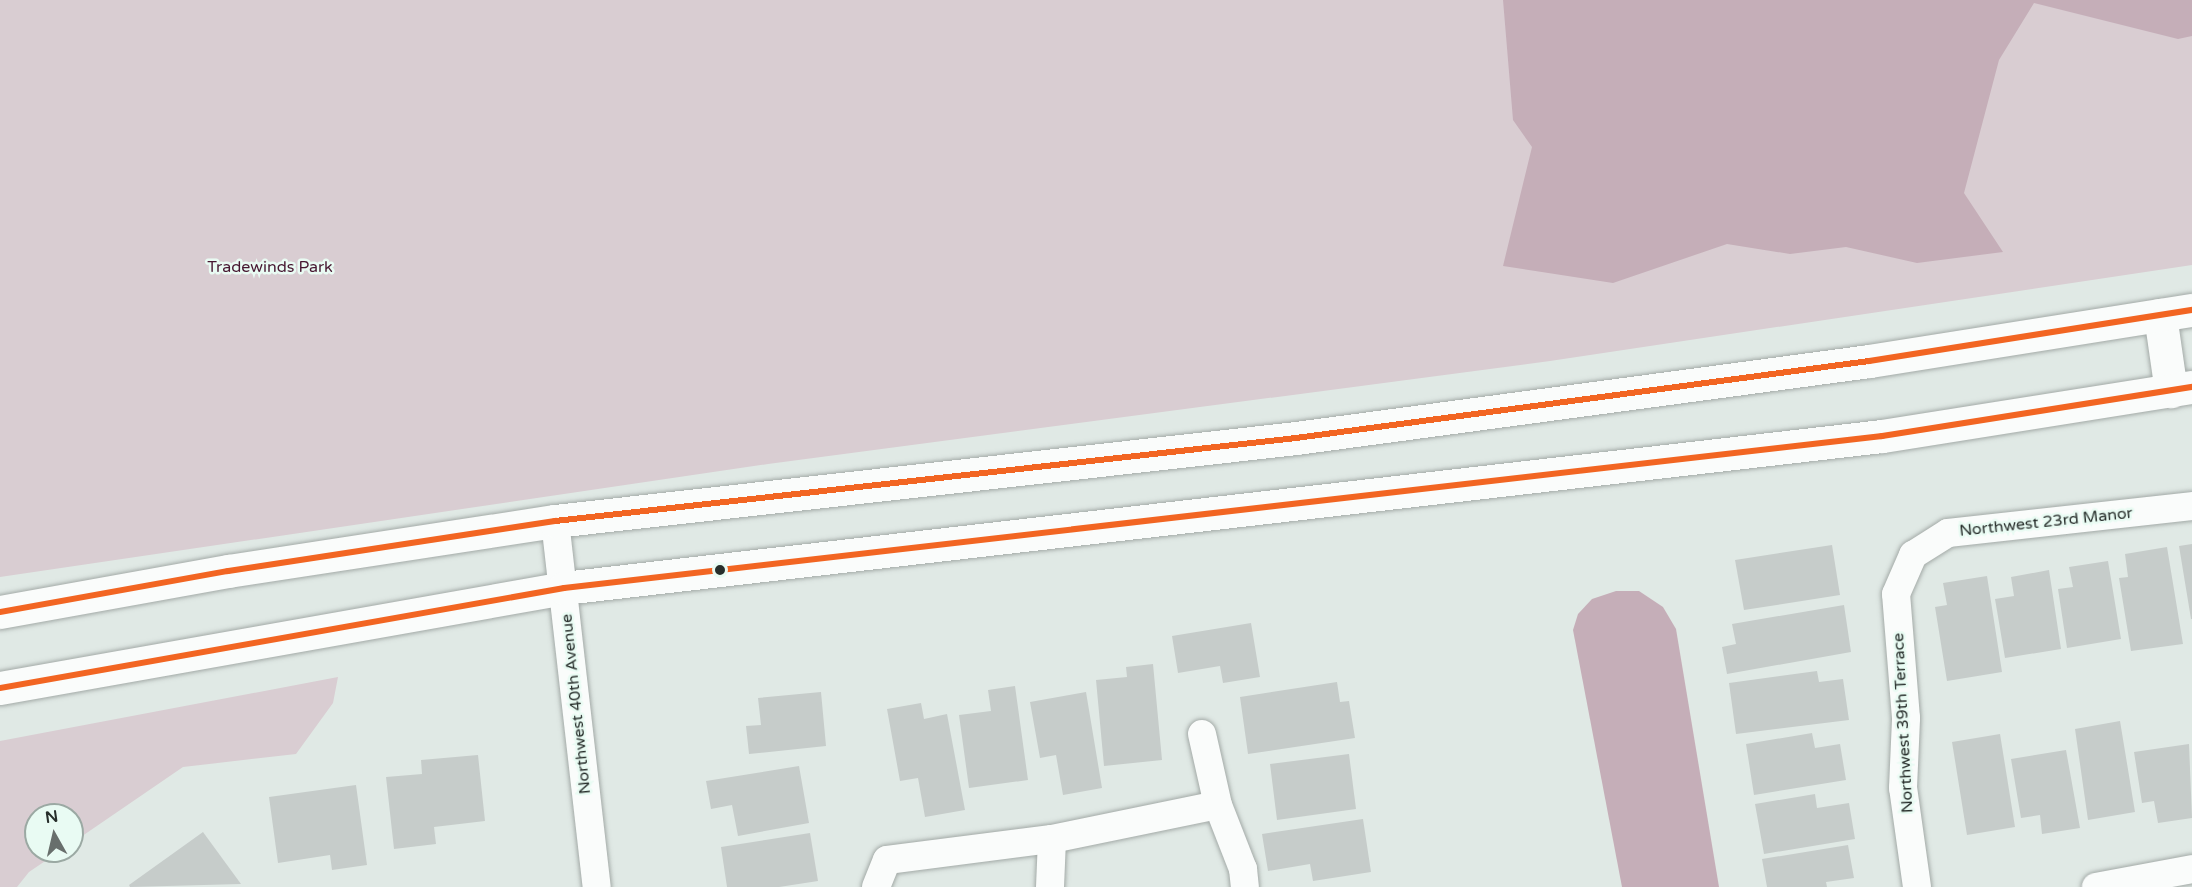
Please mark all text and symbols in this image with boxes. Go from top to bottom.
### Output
park label: Tradewinds Park [207,257,333,277]
street label: Northwest 23rd Manor [1958,503,2134,541]
unlabelled marker [714,564,726,576]
street label: Northwest 40th Avenue [557,613,595,795]
street label: Northwest 39th Terrace [1889,632,1917,814]
north arrow [24,803,84,863]
text: N [44,806,60,828]

